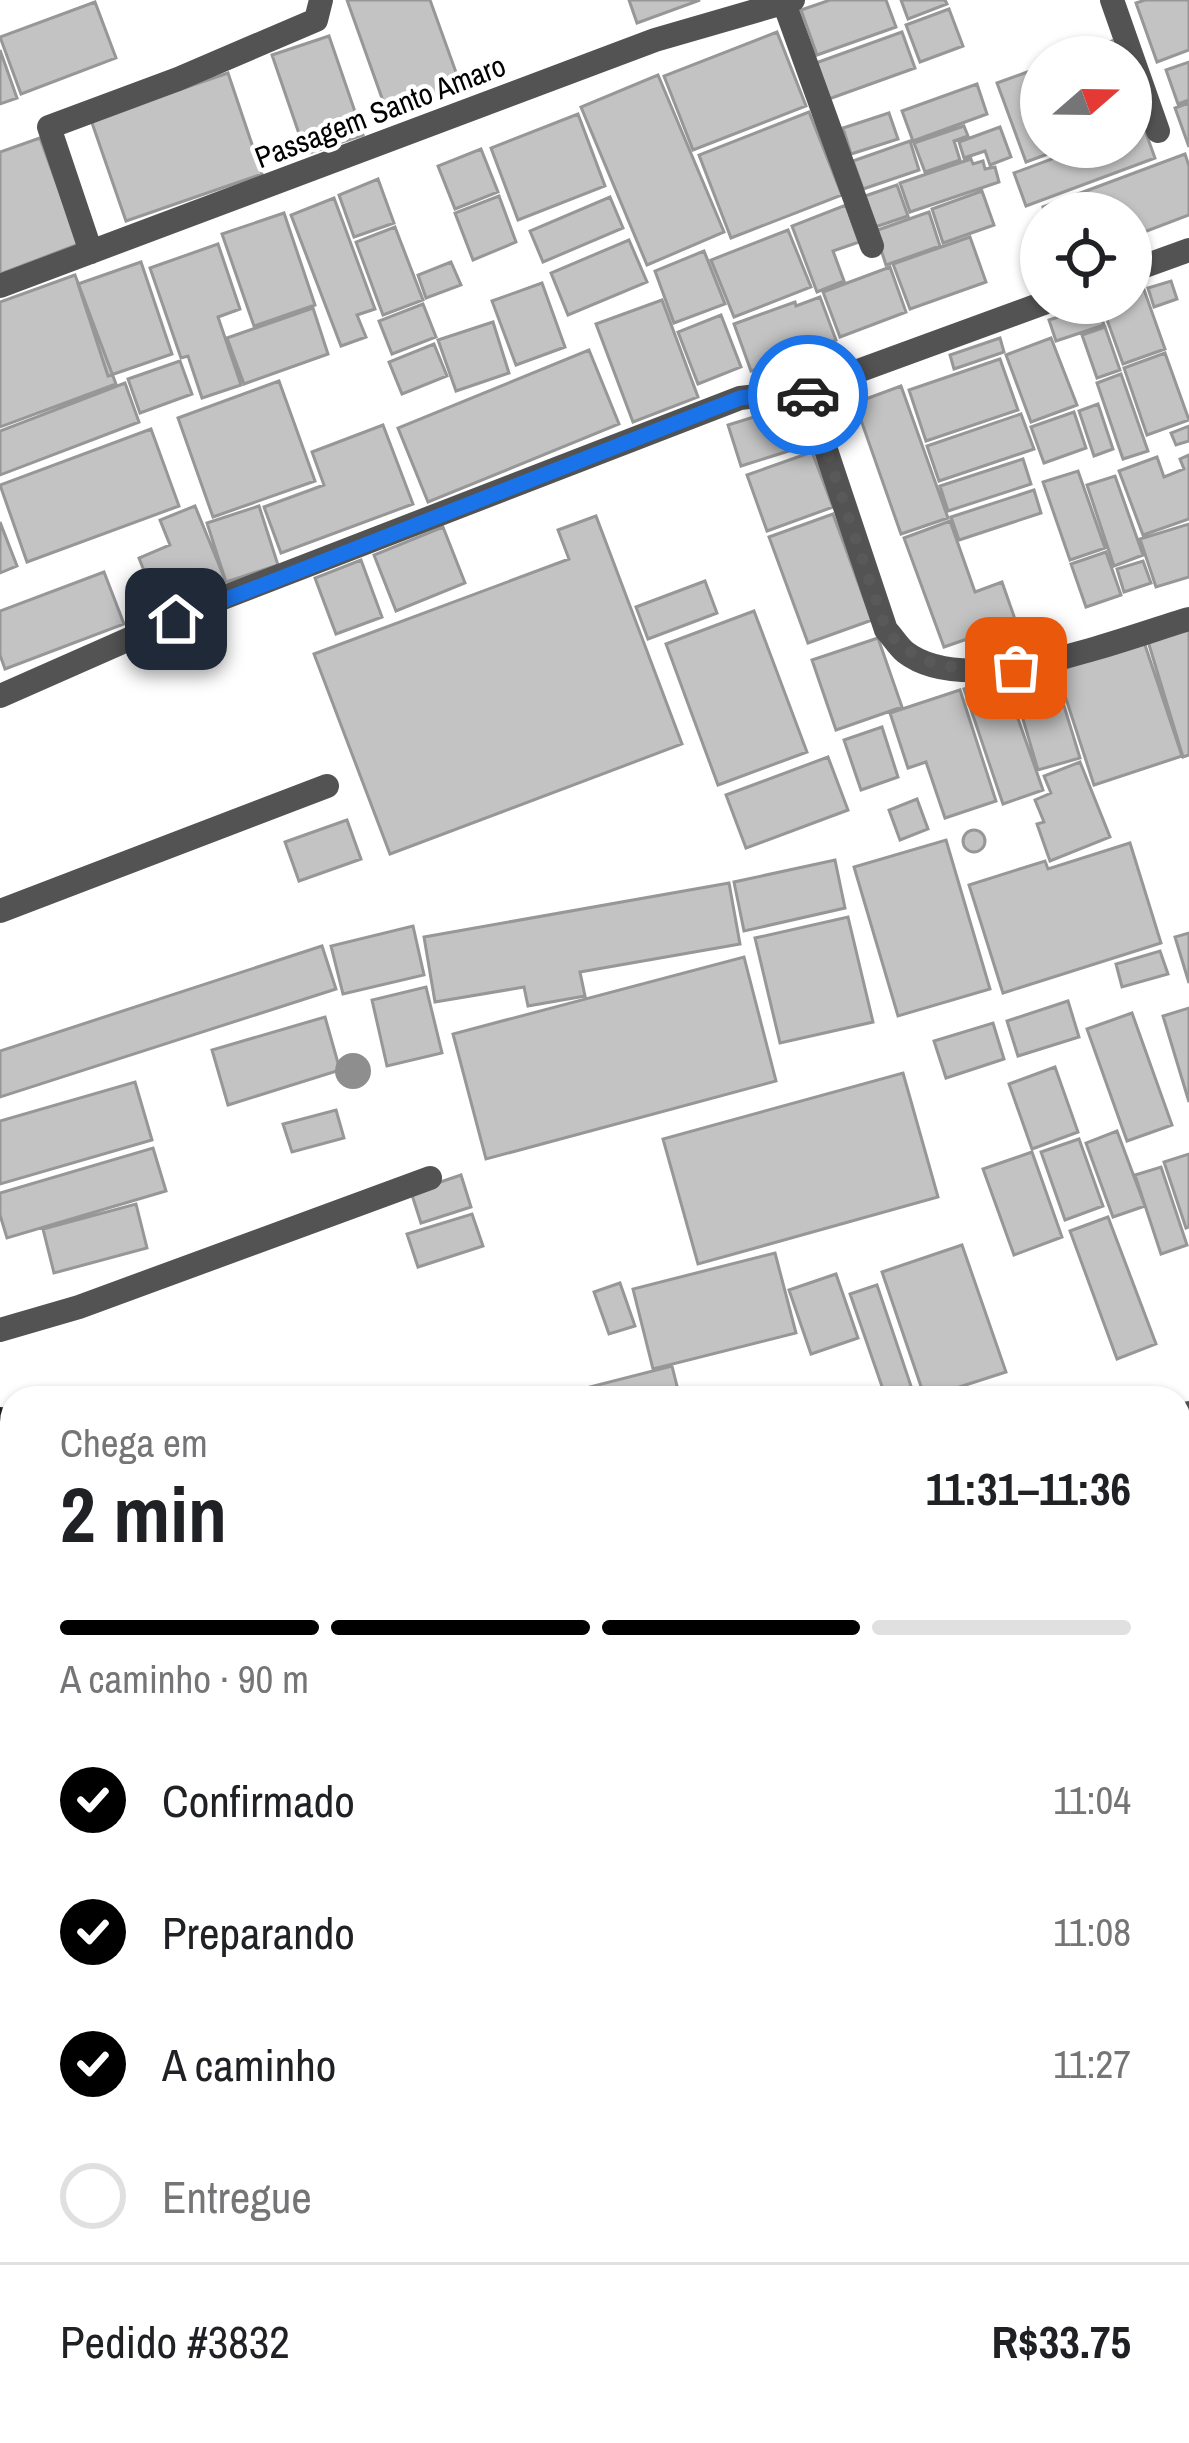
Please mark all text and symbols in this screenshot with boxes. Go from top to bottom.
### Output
north arrow [1020,36,1152,168]
map controls [1020,36,1152,324]
street label: Passagem Santo Amaro [249,45,511,177]
button: locate [1020,192,1152,324]
courier [748,335,868,455]
icon: car [775,362,841,428]
pin [125,568,227,670]
icon: home [143,586,209,652]
pin [965,617,1067,719]
icon: bag [983,635,1049,701]
text: Chega em [60,1417,208,1469]
text: 11:31–11:36 [926,1458,1131,1519]
text: 2 min [60,1461,227,1566]
text: A caminho · 90 m [60,1653,309,1705]
icon: check [60,1767,126,1833]
text: Confirmado [162,1770,355,1831]
text: 11:04 [1053,1774,1131,1826]
icon: check [60,1899,126,1965]
text: Preparando [162,1902,355,1963]
text: 11:08 [1053,1906,1131,1958]
icon: check [60,2031,126,2097]
text: A caminho [162,2034,336,2095]
text: 11:27 [1053,2038,1131,2090]
text: Entregue [162,2166,312,2227]
text: Pedido #3832 [60,2311,290,2372]
text: R$33.75 [991,2311,1131,2372]

